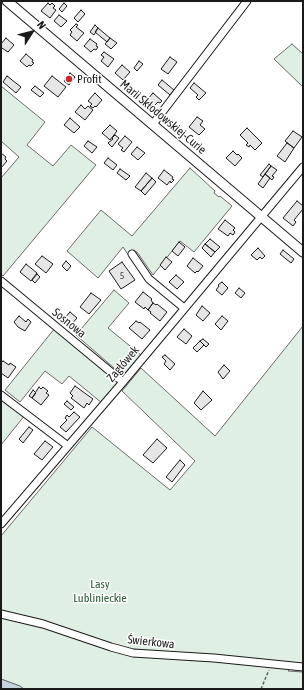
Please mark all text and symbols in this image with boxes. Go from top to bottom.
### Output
north arrow [12,12,52,52]
text: N [35,19,48,31]
place label: Profit [77,72,102,86]
marker: Profit [64,74,74,84]
street label: Marii Skłodowskiej-Curie [117,77,209,157]
house number: 5 [120,270,124,282]
street label: Sosnowa [49,305,89,341]
street label: Zagłówek [104,343,142,385]
park label: Lasy Lublinieckie [73,577,127,605]
street label: Świerkowa [127,632,175,652]

